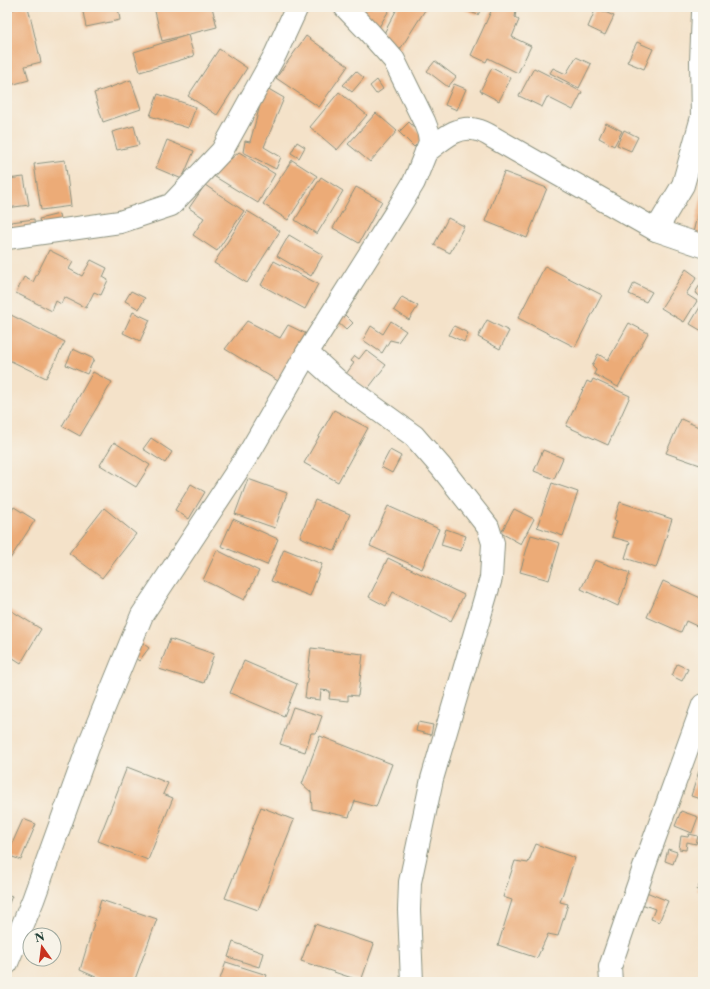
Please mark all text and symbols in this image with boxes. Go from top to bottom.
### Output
north arrow [22,927,62,967]
text: N [33,929,46,945]

